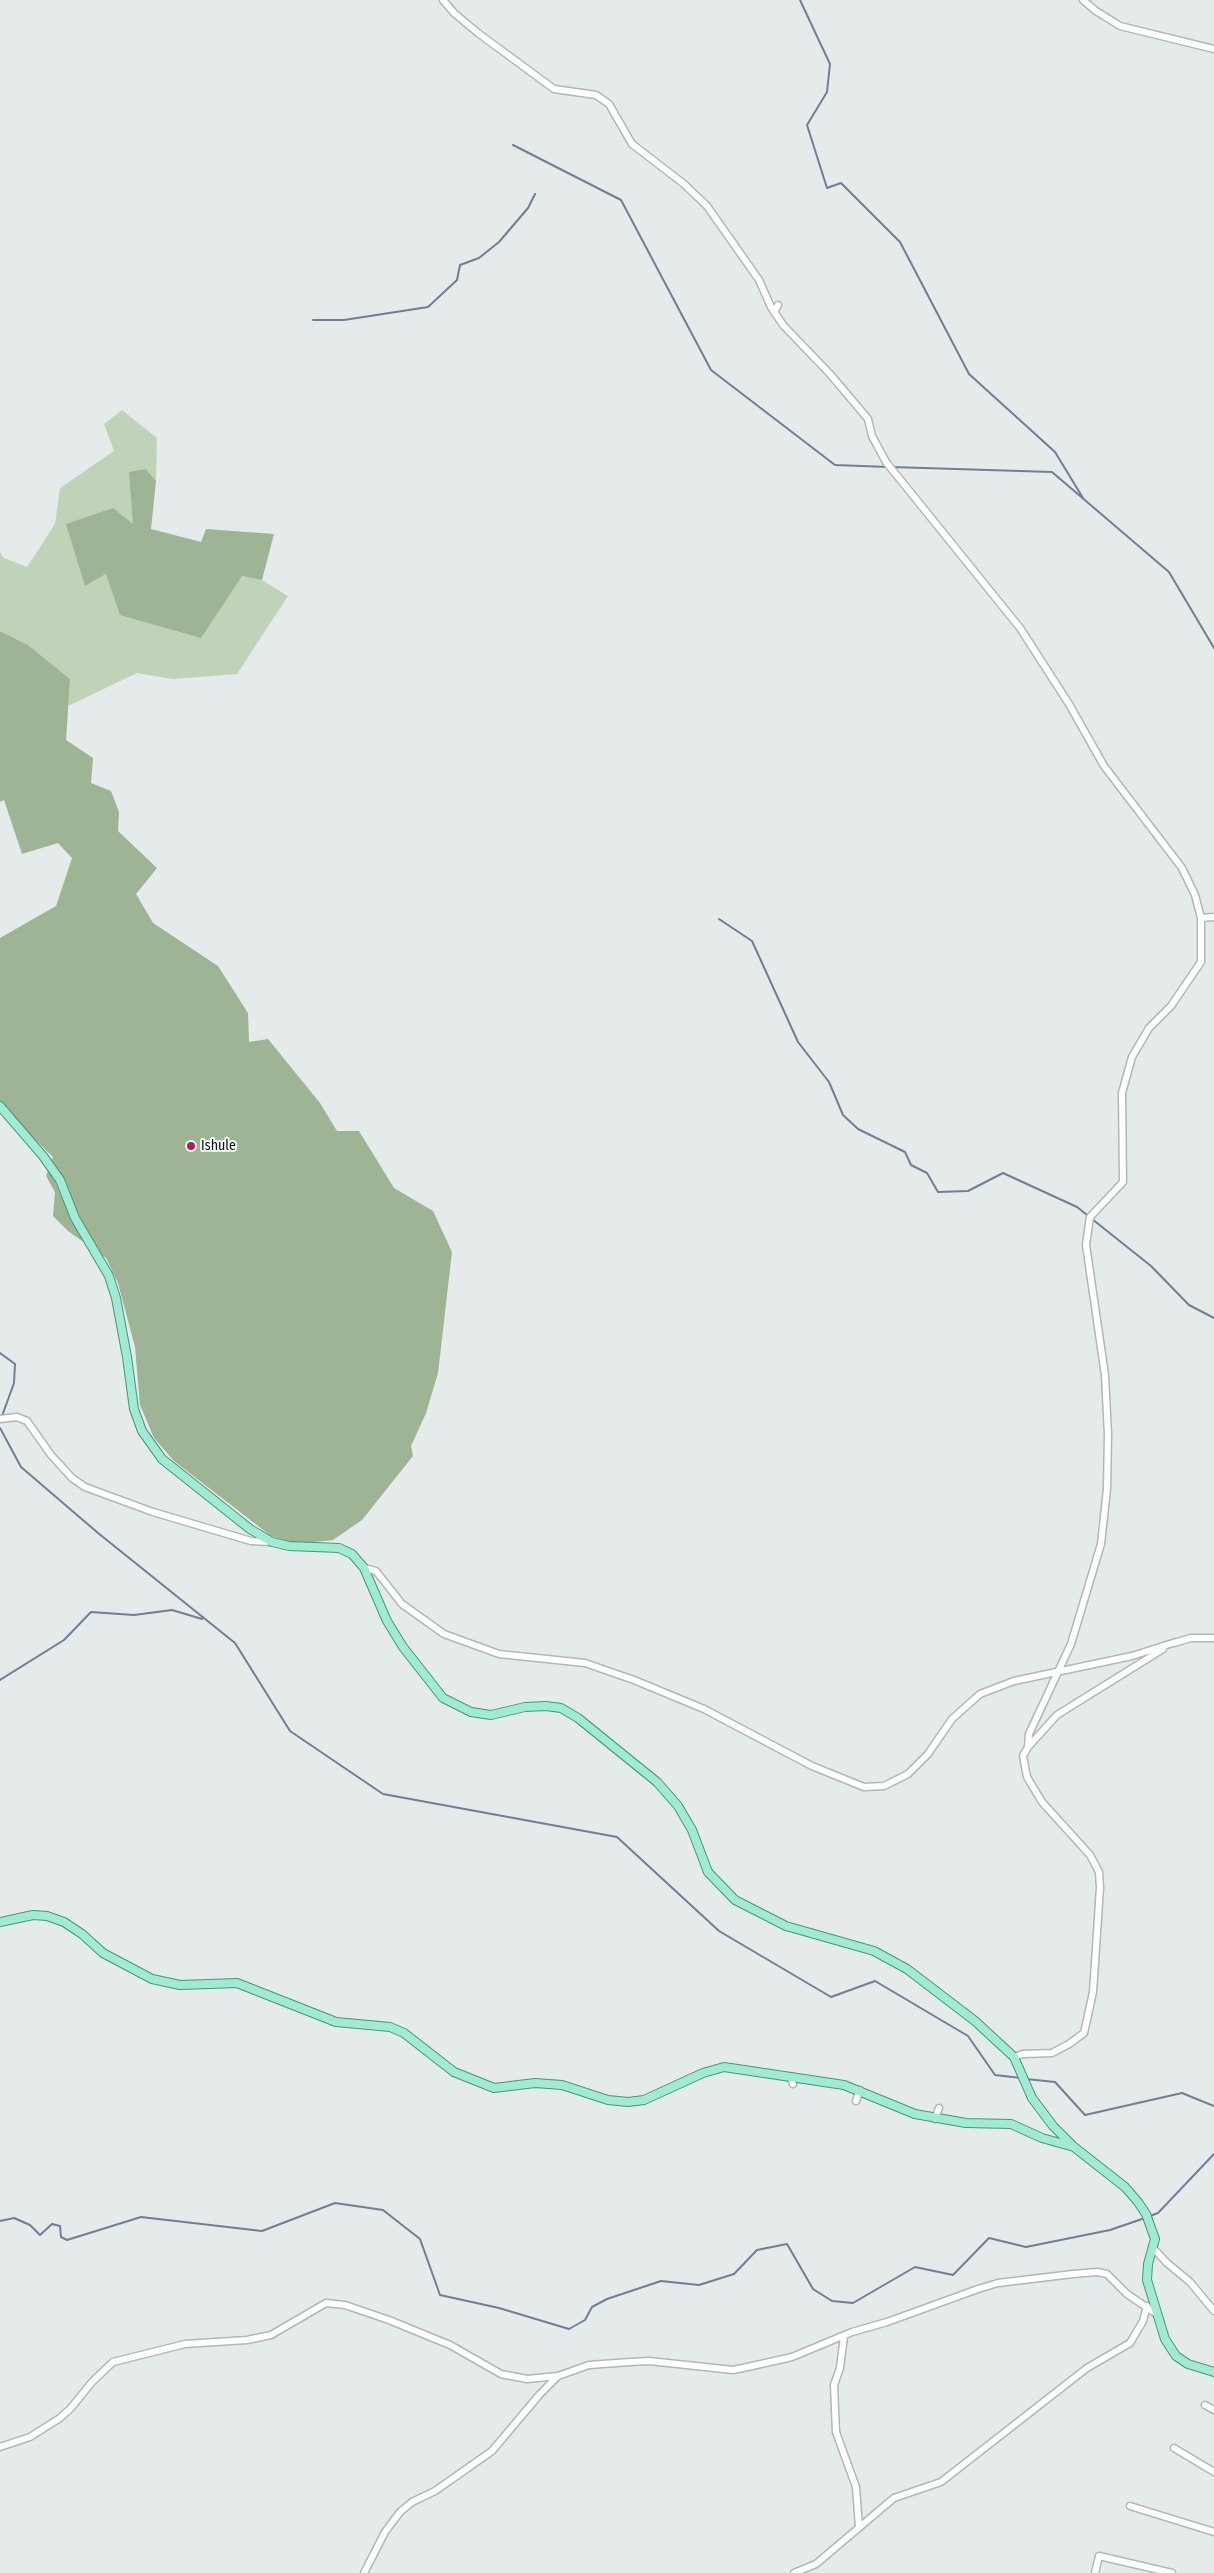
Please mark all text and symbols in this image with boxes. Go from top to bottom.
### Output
place label: Ishule [201,1138,236,1154]
marker: Ishule [185,1140,197,1152]

